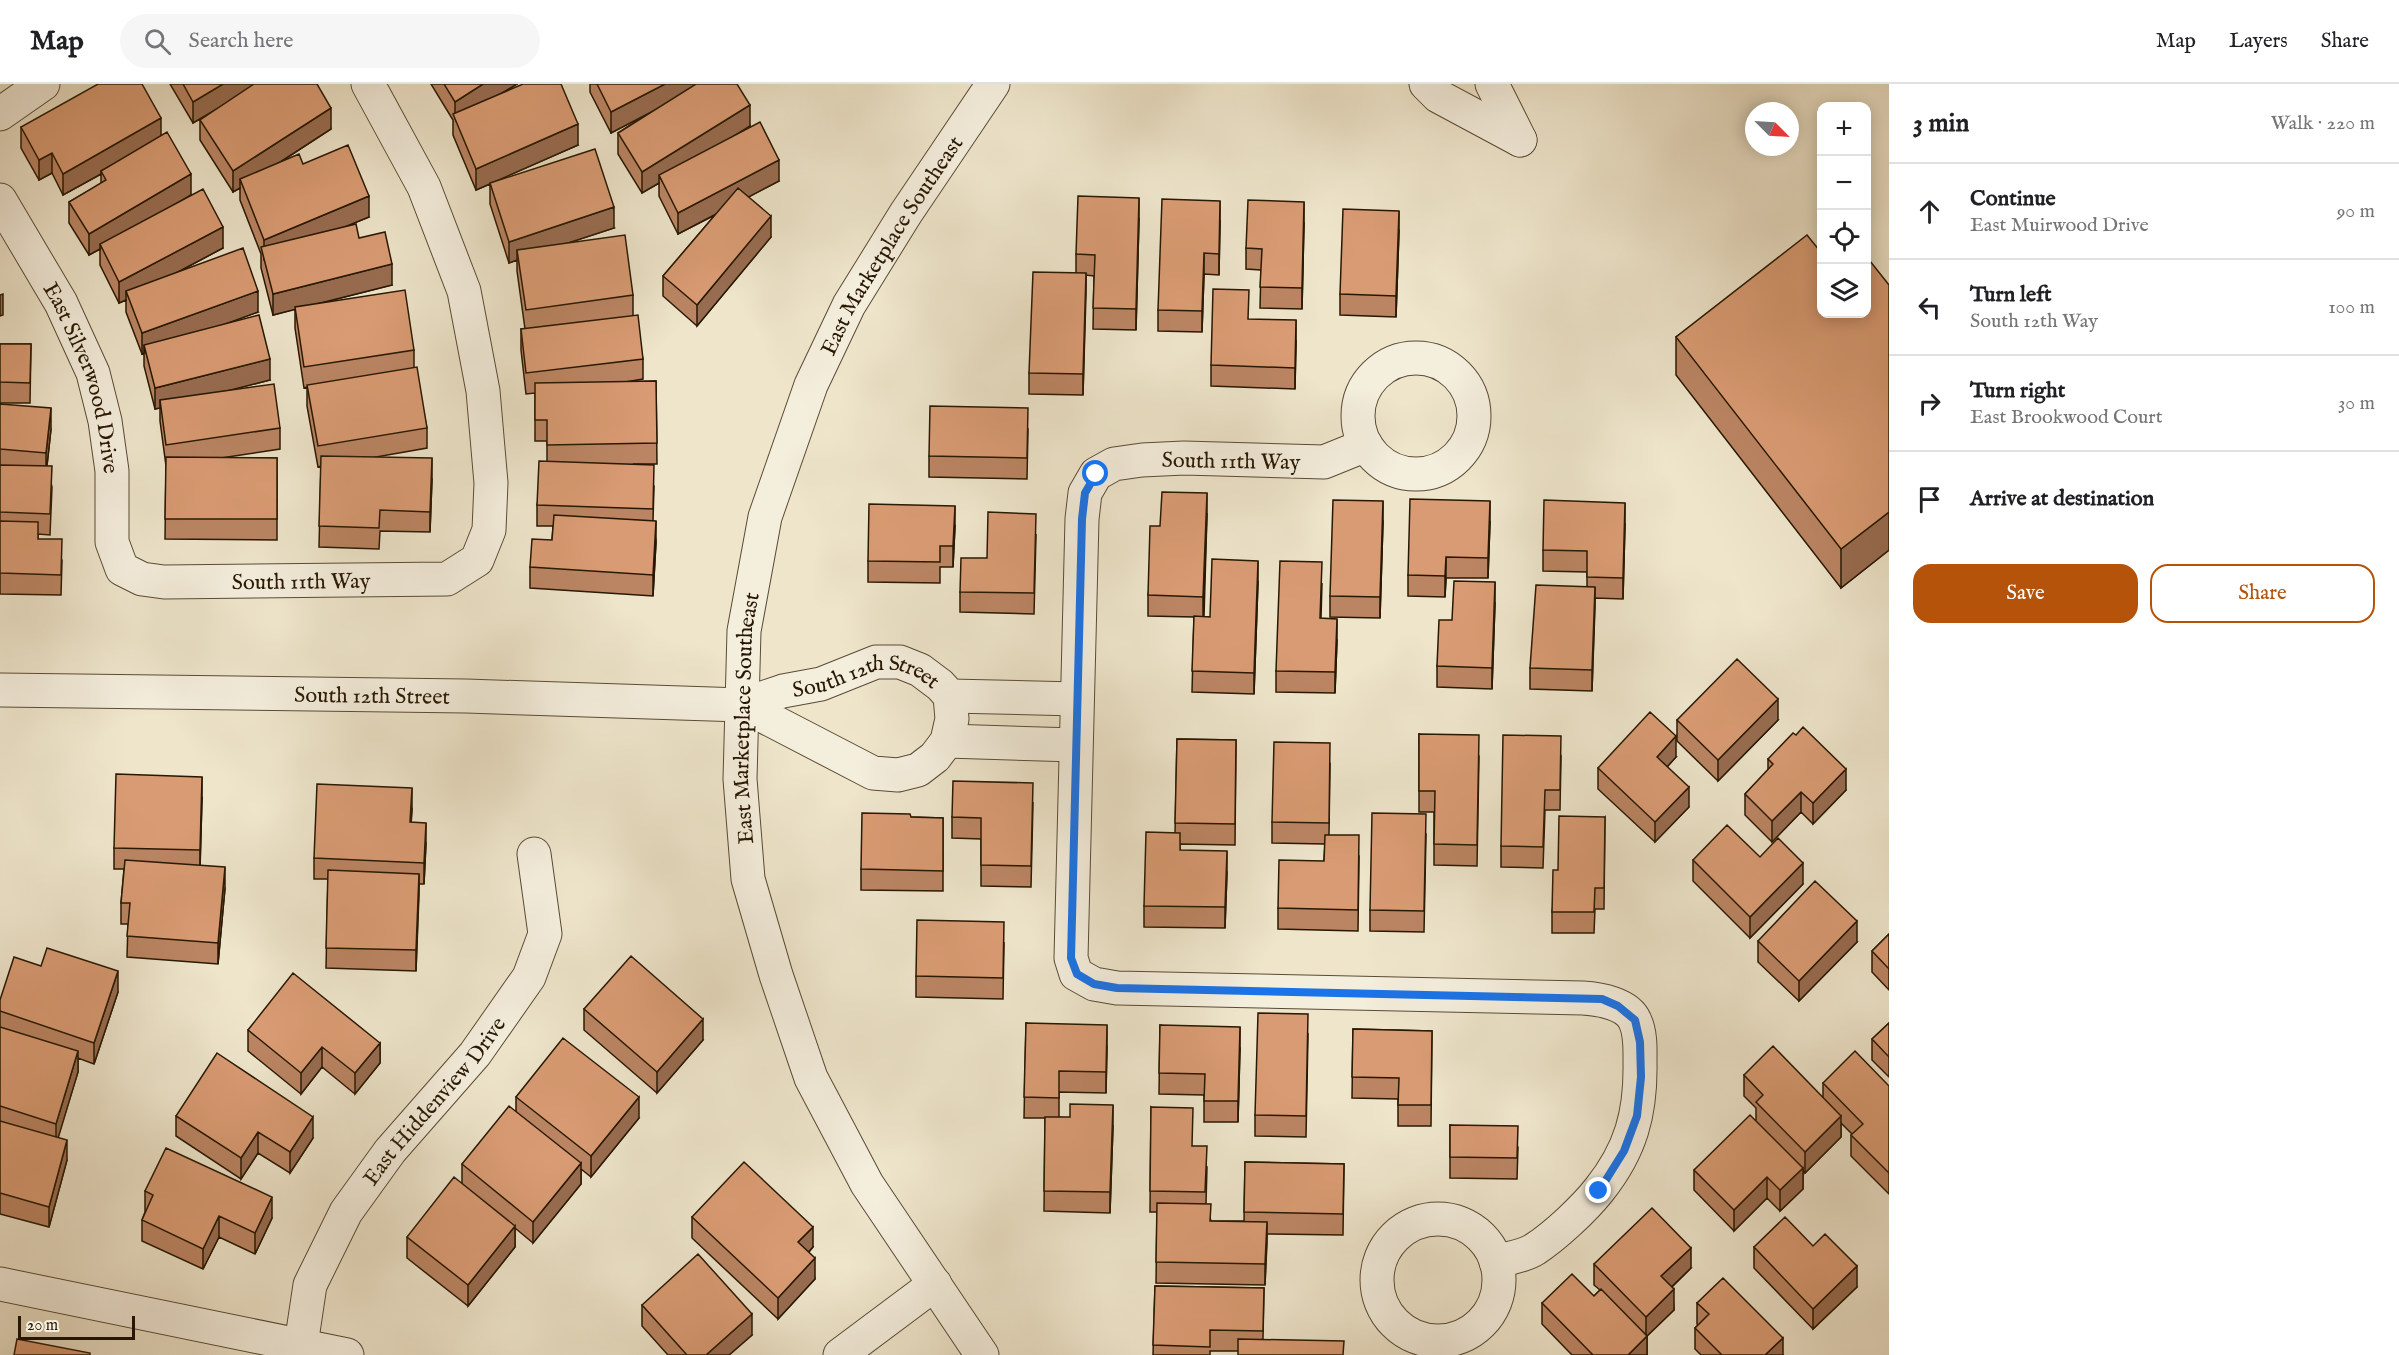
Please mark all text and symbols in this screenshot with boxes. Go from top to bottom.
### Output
search box [120,14,540,68]
text: Map [30,24,84,59]
icon: search [141,25,174,58]
text: Search here [189,27,293,55]
text: Map [2156,28,2196,55]
text: Layers [2229,28,2288,55]
text: Share [2321,28,2369,55]
north arrow [1745,102,1799,156]
map controls [1817,102,1871,318]
button: + [1817,102,1871,156]
text: 3 min [1913,107,1969,140]
text: Walk · 220 m [2271,111,2375,136]
street label: East Marketplace Southeast [815,131,970,360]
button: − [1817,156,1871,210]
text: Continue [1970,185,2056,213]
icon: ahead [1913,195,1946,228]
text: 90 m [2337,199,2375,224]
button: locate [1817,210,1871,264]
text: East Muirwood Drive [1970,213,2149,238]
button: layers [1817,264,1871,318]
street label: East Silverwood Drive [36,278,124,475]
text: Turn left [1970,281,2052,309]
icon: left [1913,291,1946,324]
text: 100 m [2328,295,2375,320]
text: South 12th Way [1970,309,2098,334]
text: Turn right [1970,377,2065,405]
icon: right [1913,387,1946,420]
text: 30 m [2338,391,2375,416]
text: East Brookwood Court [1970,405,2163,430]
street label: South 11th Way [1161,447,1301,477]
route start [1082,460,1108,486]
icon: arrive [1913,483,1946,516]
text: Arrive at destination [1970,485,2154,513]
button: Save [1913,564,2138,623]
button: Share [2150,564,2375,623]
street label: South 11th Way [231,568,371,597]
street label: East Marketplace Southeast [728,590,767,845]
street label: South 12th Street [790,650,945,705]
street label: South 12th Street [294,682,451,712]
street label: East Hiddenview Drive [358,1012,513,1192]
route end [1585,1177,1611,1203]
scale bar [18,1313,135,1340]
text: 20 m [27,1316,58,1336]

